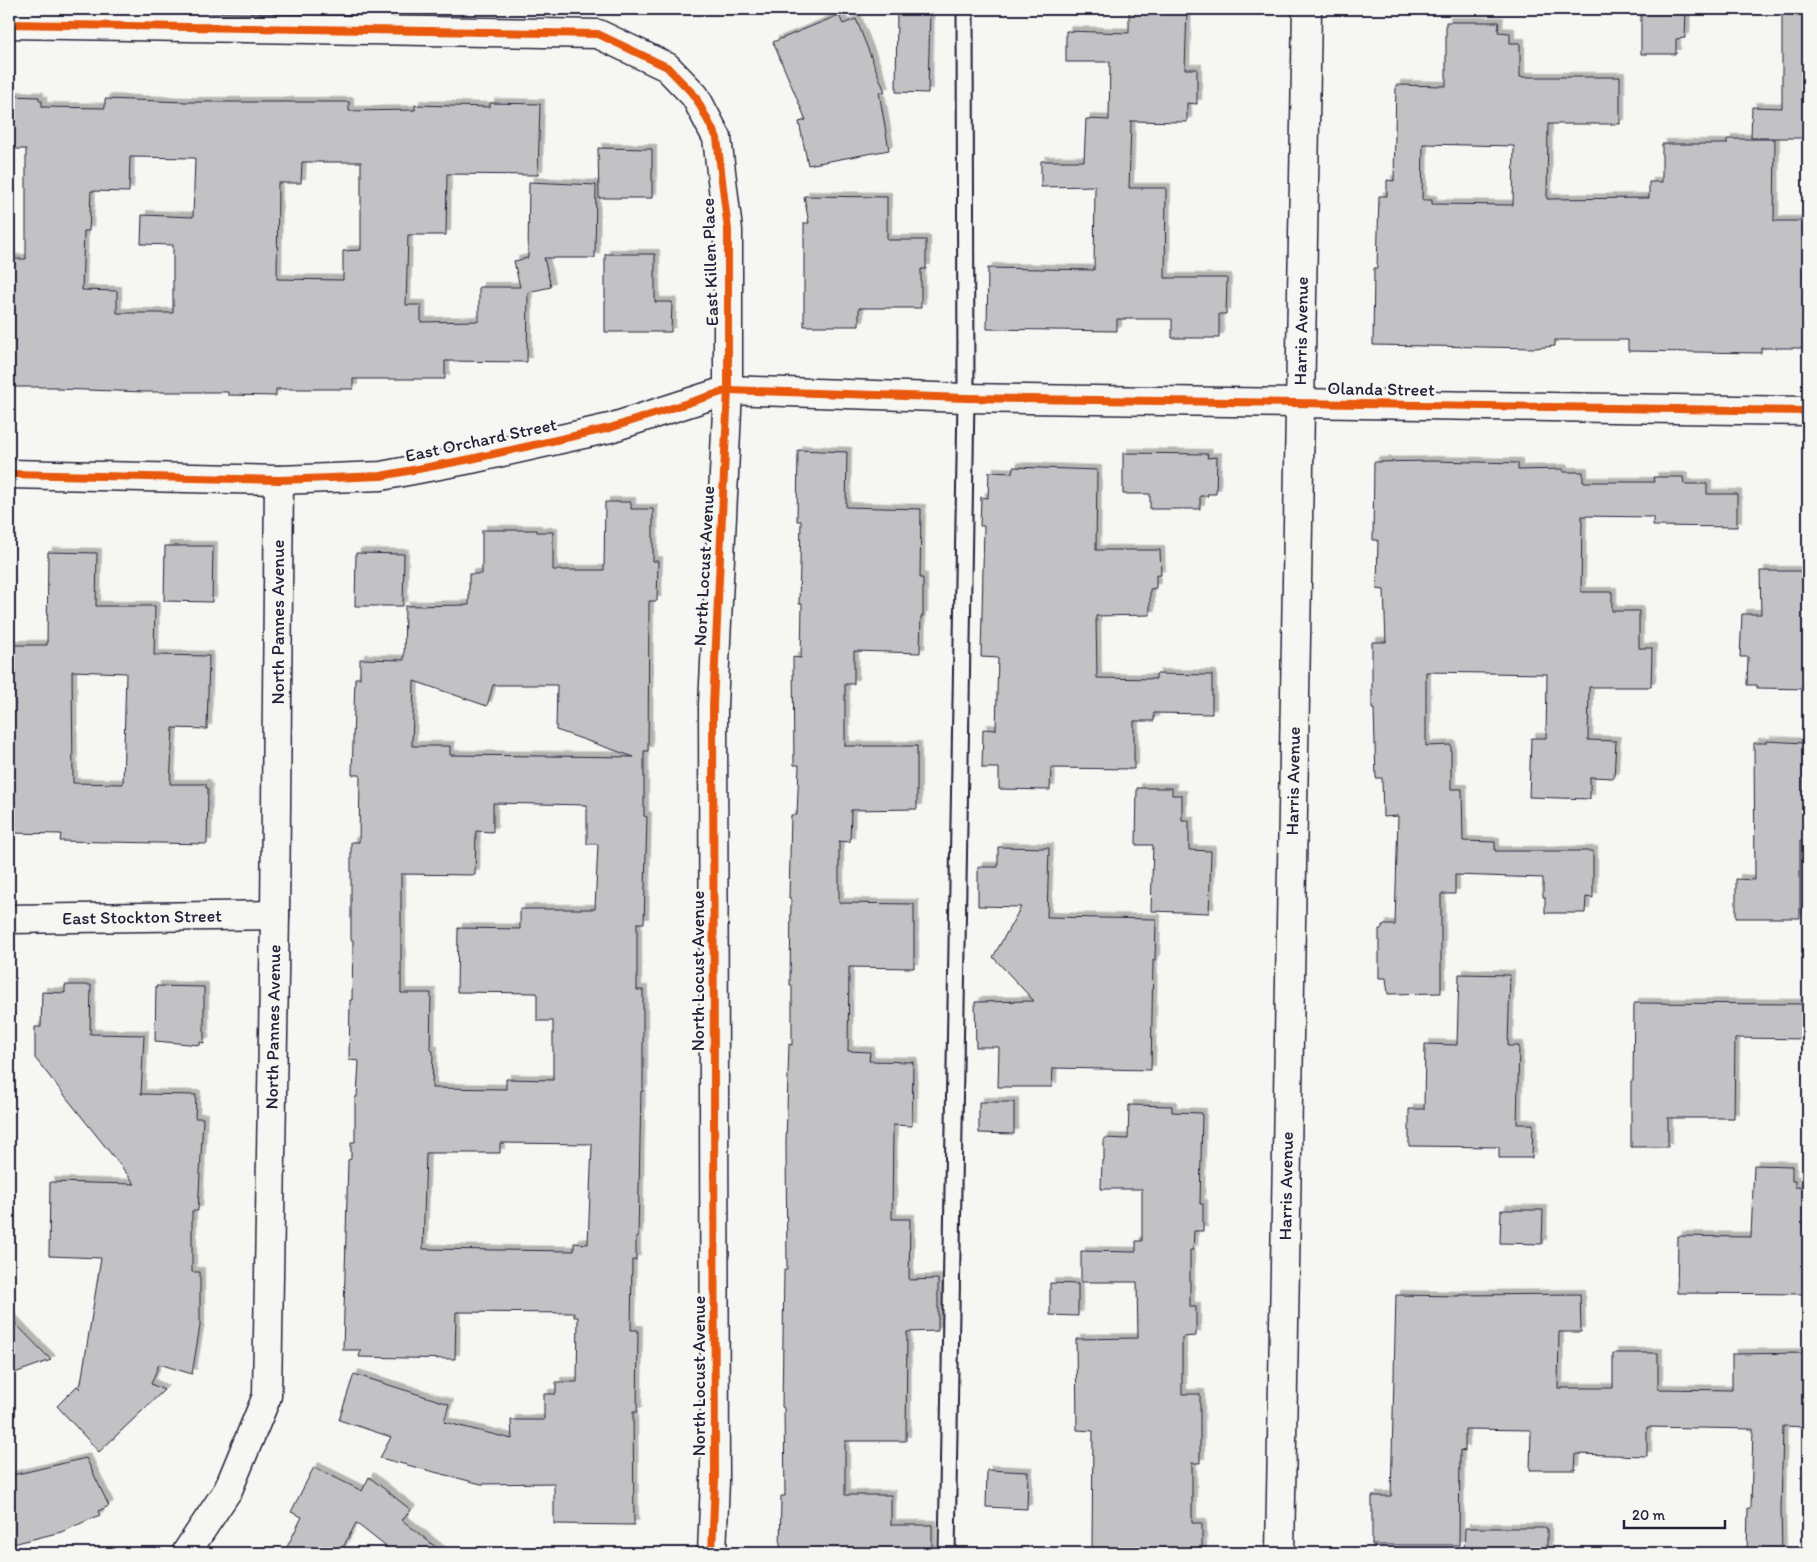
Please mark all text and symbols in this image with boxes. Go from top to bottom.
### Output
street label: East Killen Place [697,197,723,327]
street label: Harris Avenue [1289,276,1313,386]
street label: Olanda Street [1327,377,1435,401]
street label: East Orchard Street [403,413,559,467]
street label: North Locust Avenue [689,485,719,647]
street label: North Pannes Avenue [267,540,289,704]
street label: Harris Avenue [1281,726,1305,836]
street label: North Locust Avenue [687,891,709,1051]
street label: East Stockton Street [62,905,222,929]
street label: North Pannes Avenue [261,944,285,1110]
street label: Harris Avenue [1274,1131,1298,1241]
street label: North Locust Avenue [688,1296,710,1456]
scale bar [1624,1497,1726,1529]
text: 20 m [1632,1506,1666,1524]

